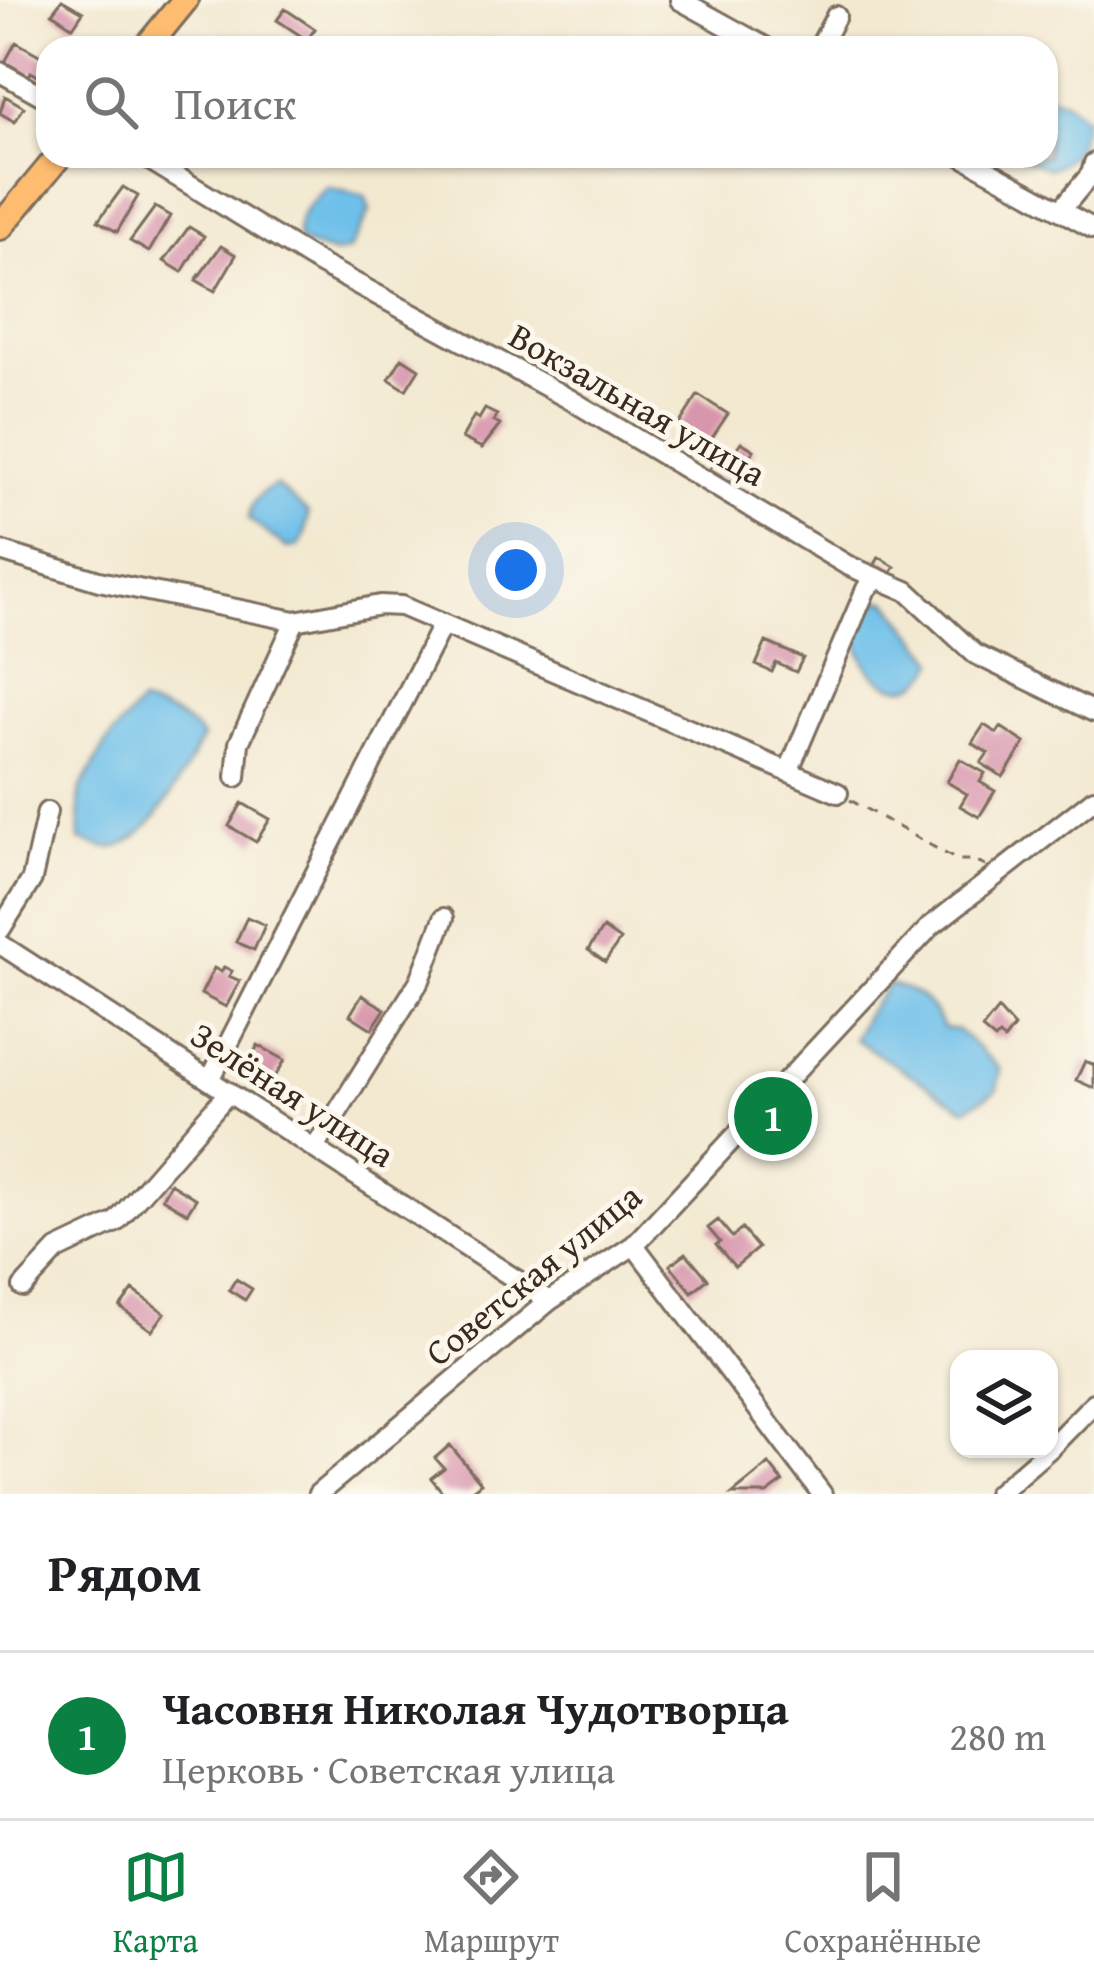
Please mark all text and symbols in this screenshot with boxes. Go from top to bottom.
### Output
search box [36,36,1058,168]
icon: search [78,69,144,135]
text: Поиск [174,70,296,135]
street label: Вокзальная улица [500,308,776,499]
your location [486,540,546,600]
street label: Зелёная улица [181,1008,406,1179]
pin: 1 [734,1071,812,1161]
street label: Советская улица [413,1170,652,1378]
map controls [950,1350,1058,1458]
button: layers [950,1350,1058,1458]
text: Рядом [48,1535,202,1610]
text: Часовня Николая Чудотворца [162,1675,789,1740]
text: 1 [77,1707,97,1764]
text: 280 m [949,1707,1046,1764]
text: Церковь · Советская улица [162,1740,615,1797]
tab: Карта [113,1844,198,1964]
tab: Маршрут [424,1844,559,1964]
tab: Сохранённые [785,1844,981,1964]

